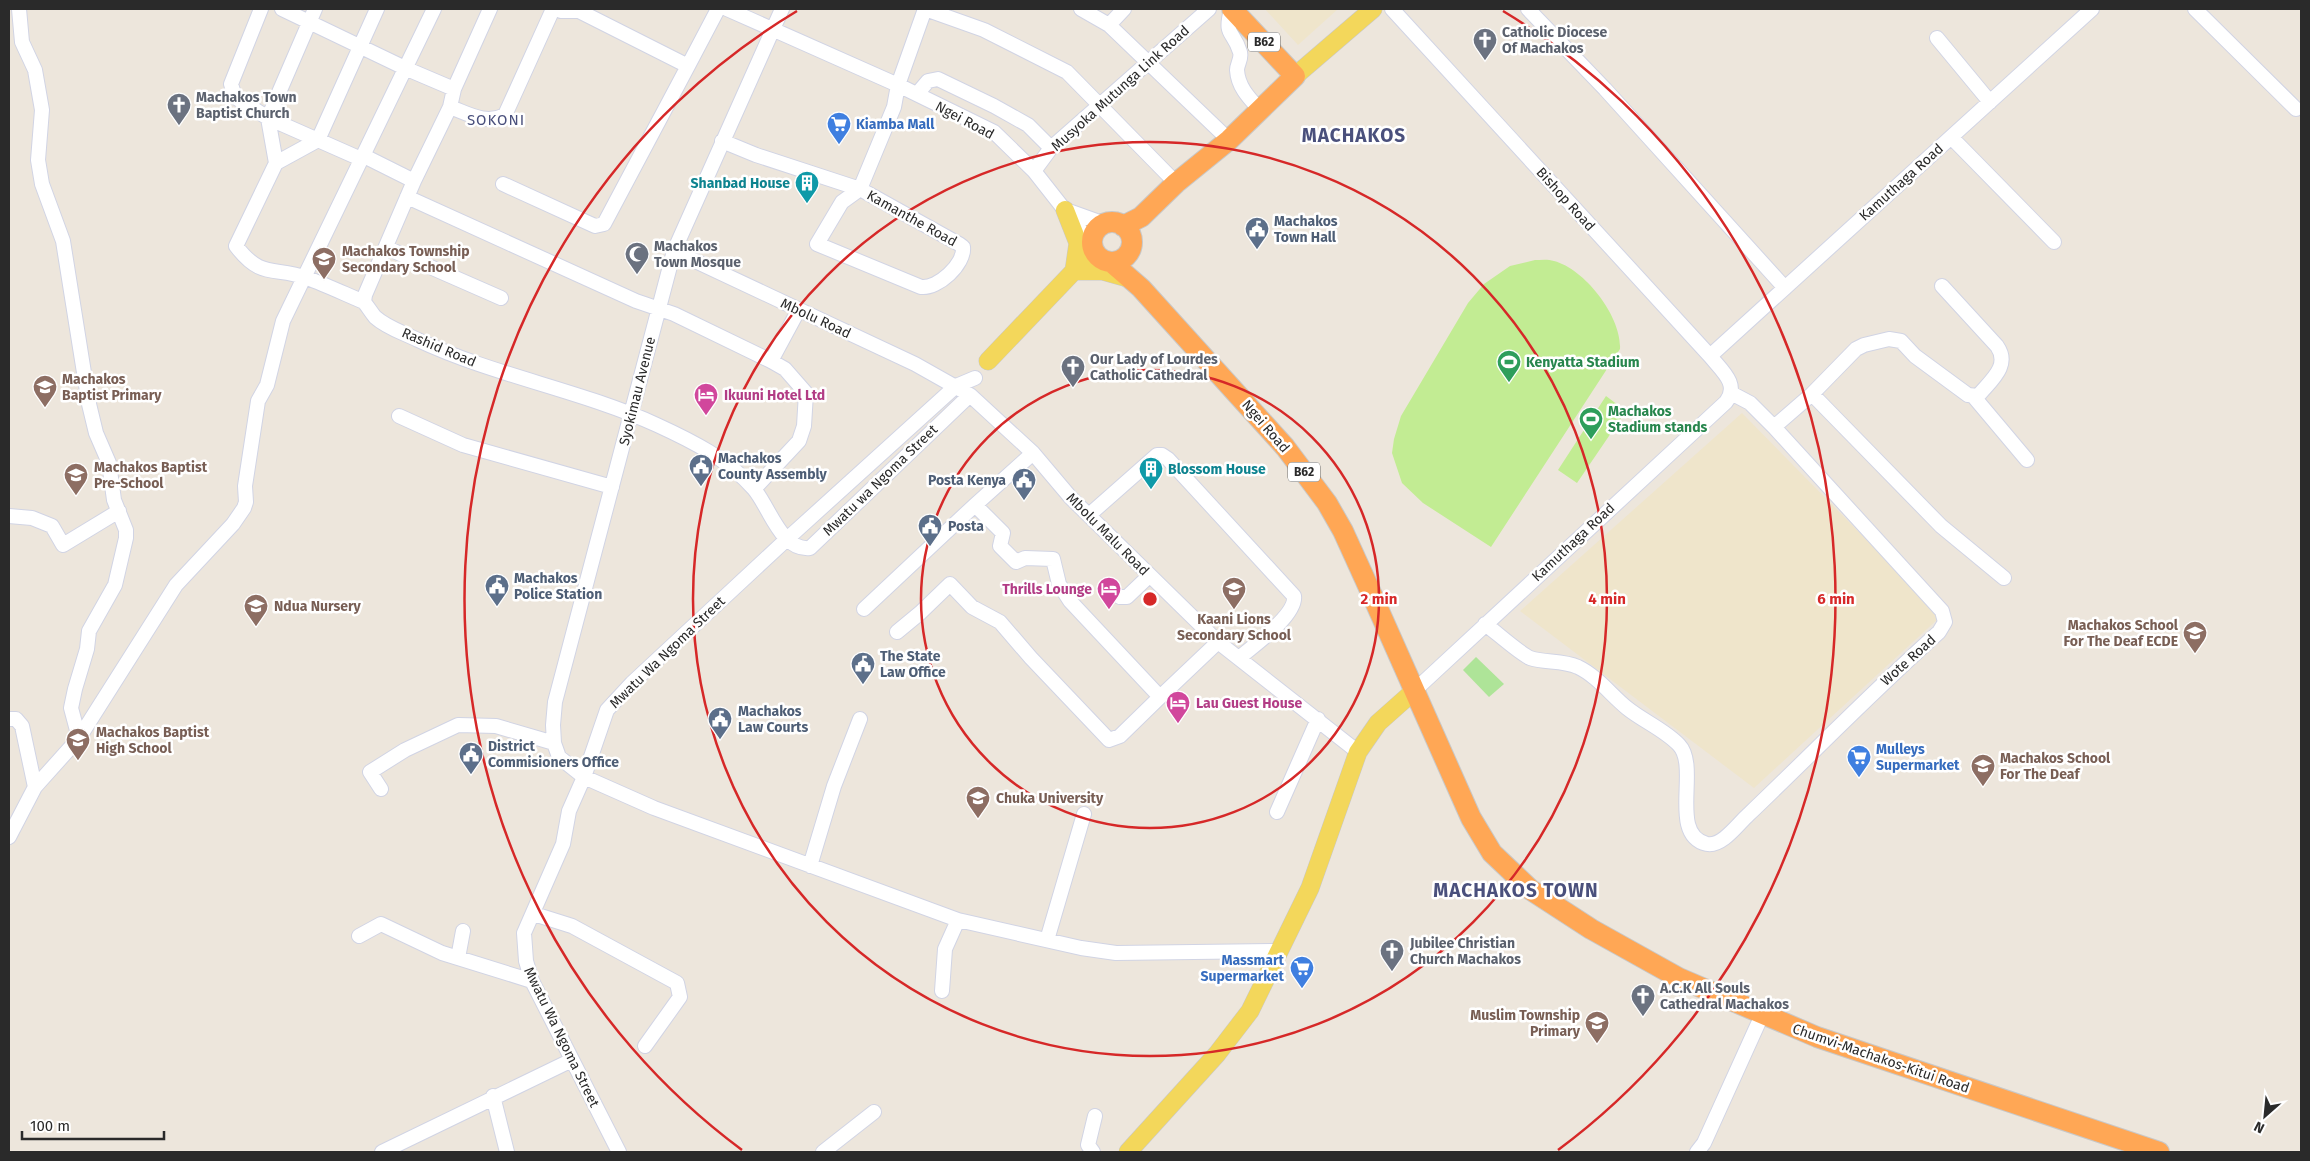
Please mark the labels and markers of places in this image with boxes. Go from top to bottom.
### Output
place label: Catholic Diocese Of Machakos [1502,24,1608,57]
church icon: Catholic Diocese Of Machakos [1472,27,1498,61]
place label: Machakos Town Baptist Church [196,89,296,122]
church icon: Machakos Town Baptist Church [166,92,192,126]
supermarket icon: Kiamba Mall [826,111,852,145]
place label: Kiamba Mall [856,116,935,133]
building icon: Shanbad House [794,170,820,204]
place label: Shanbad House [691,175,790,192]
place label: Machakos Town Hall [1274,213,1338,246]
public building icon: Machakos Town Hall [1244,216,1270,250]
place label: Machakos Town Mosque [654,238,741,271]
mosque icon: Machakos Town Mosque [624,241,650,275]
place label: Machakos Township Secondary School [342,243,470,276]
school or university icon: Machakos Township Secondary School [311,246,337,280]
sports icon: Kenyatta Stadium [1496,349,1522,383]
place label: Our Lady of Lourdes Catholic Cathedral [1090,351,1218,384]
church icon: Our Lady of Lourdes Catholic Cathedral [1060,354,1086,388]
place label: Kenyatta Stadium [1526,354,1640,371]
place label: Machakos Baptist Primary [62,371,162,404]
school or university icon: Machakos Baptist Primary [32,374,58,408]
hotel icon: Ikuuni Hotel Ltd [693,382,719,416]
place label: Ikuuni Hotel Ltd [724,387,825,404]
place label: Machakos Stadium stands [1608,403,1708,436]
sports icon: Machakos Stadium stands [1578,406,1604,440]
place label: Machakos County Assembly [718,450,828,483]
public building icon: Machakos County Assembly [688,453,714,487]
building icon: Blossom House [1138,456,1164,490]
place label: Machakos Baptist Pre-School [94,459,208,492]
place label: Blossom House [1168,461,1266,478]
school or university icon: Machakos Baptist Pre-School [63,462,89,496]
public building icon: Posta Kenya [1011,467,1037,501]
place label: Posta Kenya [928,472,1006,489]
public building icon: Posta [917,513,943,547]
place label: Posta [948,518,984,535]
place label: Machakos Police Station [514,570,602,603]
public building icon: Machakos Police Station [484,573,510,607]
hotel icon: Thrills Lounge [1096,576,1122,610]
school or university icon: Kaani Lions Secondary School [1221,576,1247,610]
place label: Thrills Lounge [1002,581,1092,598]
centre of rings [1141,590,1159,608]
school or university icon: Ndua Nursery [243,593,269,627]
place label: Ndua Nursery [274,598,362,615]
place label: Kaani Lions Secondary School [1177,611,1292,644]
place label: Machakos School For The Deaf ECDE [2064,617,2179,650]
school or university icon: Machakos School For The Deaf ECDE [2182,620,2208,654]
place label: The State Law Office [880,648,946,681]
public building icon: The State Law Office [850,651,876,685]
hotel icon: Lau Guest House [1165,690,1191,724]
place label: Lau Guest House [1196,695,1303,712]
place label: Machakos Law Courts [738,703,808,736]
public building icon: Machakos Law Courts [707,706,733,740]
place label: Machakos Baptist High School [96,724,210,757]
school or university icon: Machakos Baptist High School [65,727,91,761]
place label: District Commisioners Office [488,738,619,771]
public building icon: District Commisioners Office [458,741,484,775]
place label: Mulleys Supermarket [1876,741,1960,774]
supermarket icon: Mulleys Supermarket [1846,744,1872,778]
place label: Machakos School For The Deaf [2000,750,2111,783]
school or university icon: Machakos School For The Deaf [1970,753,1996,787]
school or university icon: Chuka University [965,785,991,819]
place label: Chuka University [996,790,1104,807]
place label: Jubilee Christian Church Machakos [1409,935,1521,968]
church icon: Jubilee Christian Church Machakos [1379,938,1405,972]
place label: Massmart Supermarket [1200,952,1285,985]
supermarket icon: Massmart Supermarket [1289,955,1315,989]
place label: A.C.K All Souls Cathedral Machakos [1659,980,1789,1013]
church icon: A.C.K All Souls Cathedral Machakos [1630,983,1656,1017]
place label: Muslim Township Primary [1470,1007,1581,1040]
school or university icon: Muslim Township Primary [1584,1010,1610,1044]

